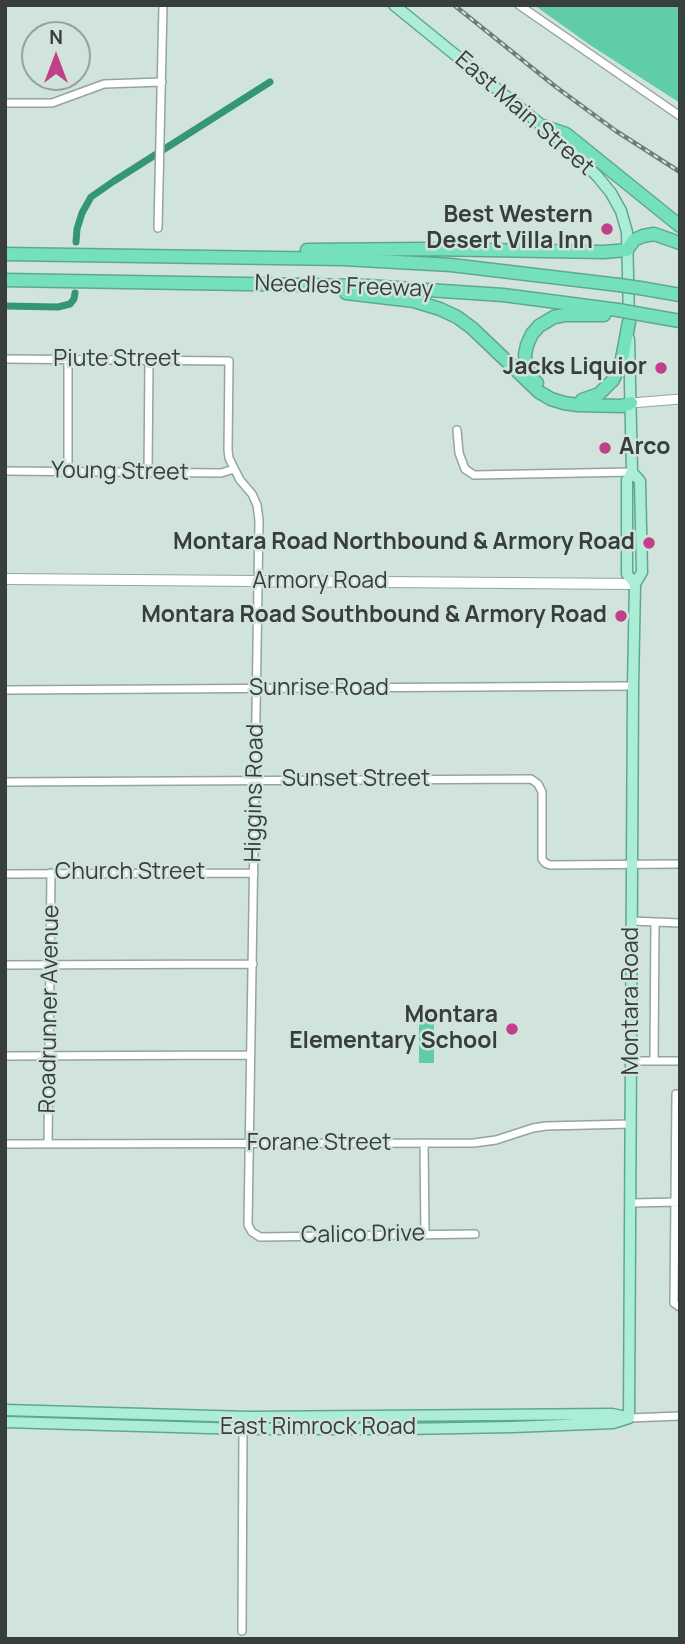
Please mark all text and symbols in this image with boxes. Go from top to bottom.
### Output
north arrow [21,21,91,91]
text: N [49,24,63,50]
street label: East Main Street [449,46,599,182]
place label: Best Western Desert Villa Inn [426,202,593,256]
marker: Best Western Desert Villa Inn [599,221,615,237]
street label: Needles Freeway [254,270,434,304]
street label: Piute Street [53,346,181,374]
place label: Jacks Liquior [503,354,647,382]
marker: Jacks Liquior [653,360,669,376]
place label: Arco [619,434,670,462]
marker: Arco [597,440,613,456]
street label: Young Street [51,457,189,487]
place label: Montara Road Northbound & Armory Road [173,529,635,557]
marker: Montara Road Northbound & Armory Road [641,535,657,551]
street label: Armory Road [252,568,388,596]
place label: Montara Road Southbound & Armory Road [141,602,607,630]
marker: Montara Road Southbound & Armory Road [613,608,629,624]
street label: Sunrise Road [249,675,389,703]
street label: Higgins Road [240,723,270,863]
street label: Sunset Street [282,766,430,794]
street label: Church Street [55,859,205,887]
street label: Roadrunner Avenue [34,904,66,1114]
street label: Montara Road [618,927,646,1075]
place label: Montara Elementary School [289,1002,498,1056]
marker: Montara Elementary School [504,1021,520,1037]
street label: Forane Street [247,1130,391,1158]
street label: Calico Drive [301,1220,425,1250]
street label: East Rimrock Road [220,1414,416,1442]

